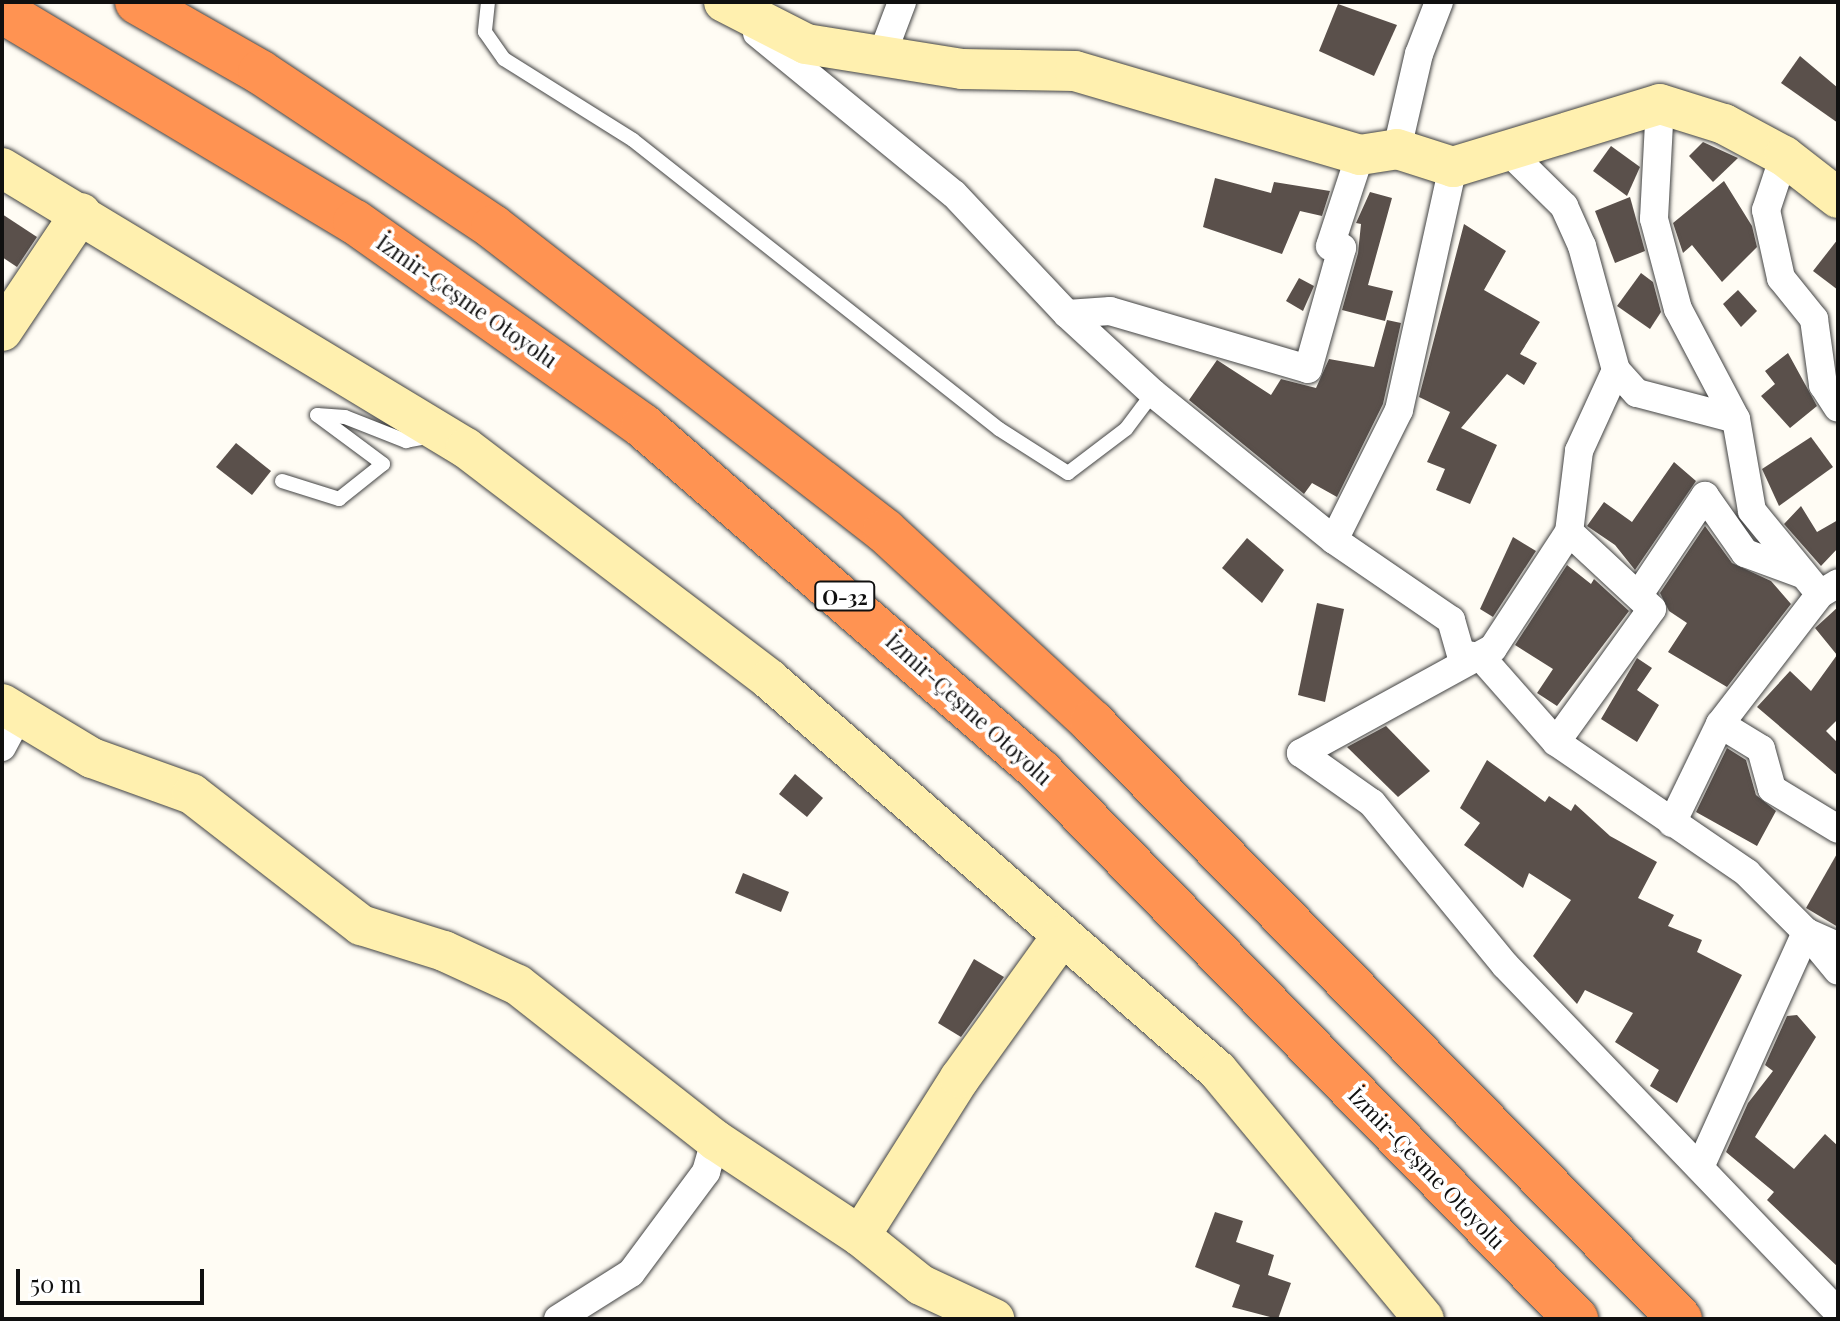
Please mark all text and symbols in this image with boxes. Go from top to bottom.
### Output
street label: İzmir-Çeşme Otoyolu [372,229,562,373]
road number: O-32 [813,580,877,612]
street label: İzmir-Çeşme Otoyolu [881,628,1057,790]
street label: İzmir-Çeşme Otoyolu [1343,1082,1511,1254]
scale bar [20,1253,208,1303]
text: 50 m [30,1267,82,1299]

